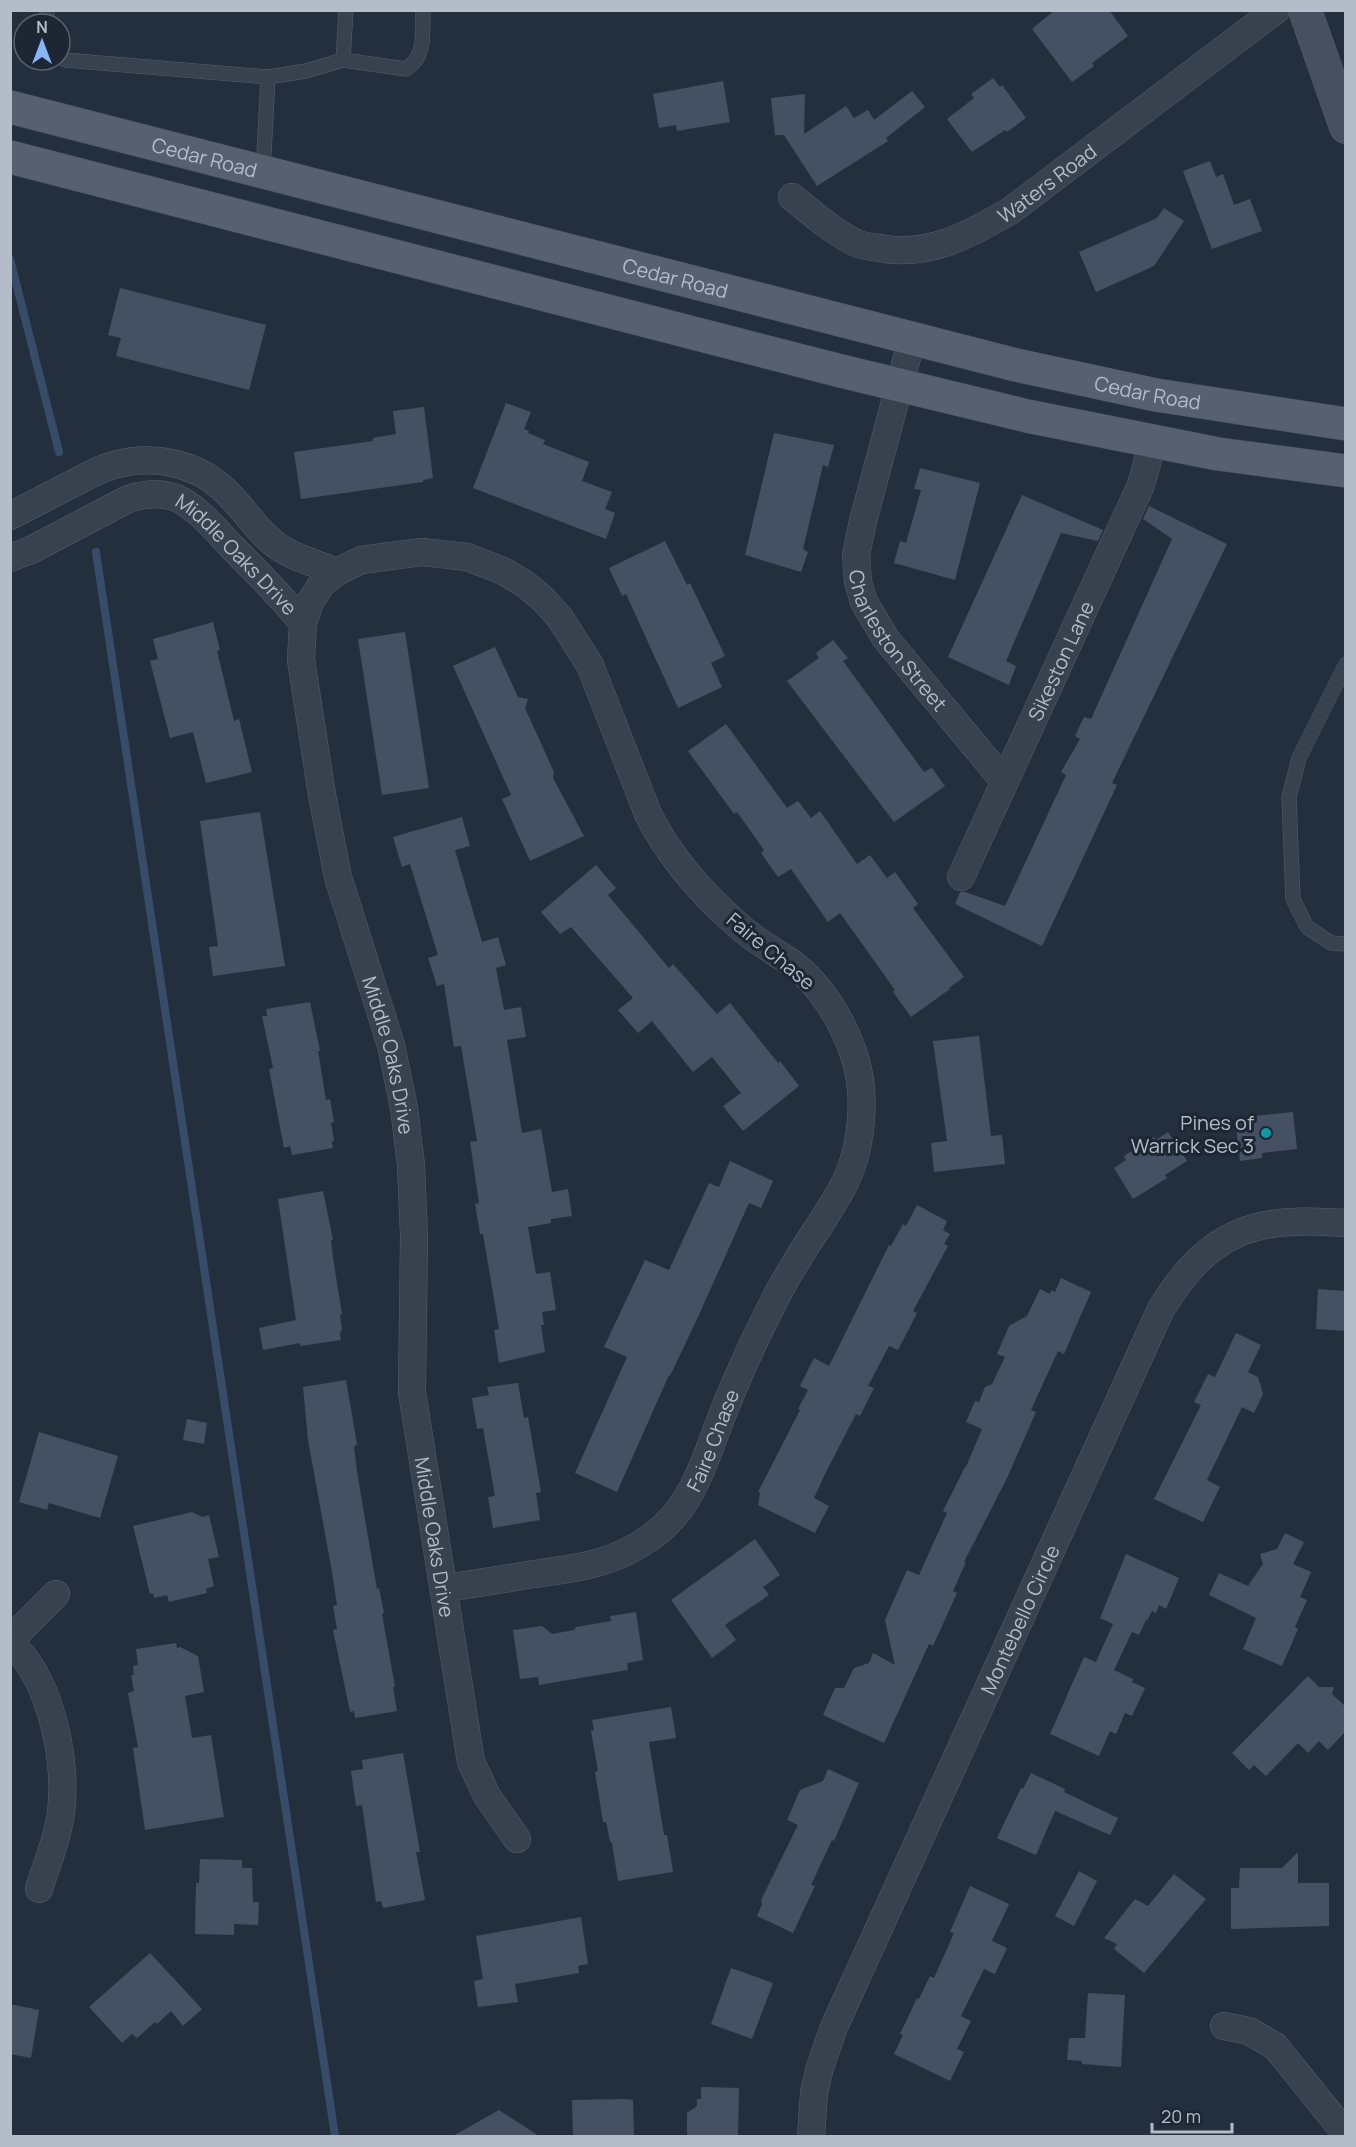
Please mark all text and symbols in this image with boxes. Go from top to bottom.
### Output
north arrow [12,12,72,72]
text: N [36,16,48,38]
street label: Cedar Road [149,130,260,183]
street label: Waters Road [992,137,1101,229]
street label: Cedar Road [620,251,731,304]
street label: Cedar Road [1092,369,1203,415]
street label: Middle Oaks Drive [171,487,304,620]
street label: Charleston Street [844,569,954,717]
street label: Sikeston Lane [1021,596,1100,725]
street label: Faire Chase [721,906,821,996]
street label: Middle Oaks Drive [357,973,421,1136]
place label: Pines of Warrick Sec 3 [1131,1109,1254,1159]
marker: Pines of Warrick Sec 3 [1259,1126,1273,1140]
street label: Faire Chase [680,1385,745,1496]
street label: Middle Oaks Drive [409,1455,461,1619]
street label: Montebello Circle [974,1540,1065,1699]
scale bar [1152,2096,1232,2134]
text: 20 m [1161,2104,1201,2128]

